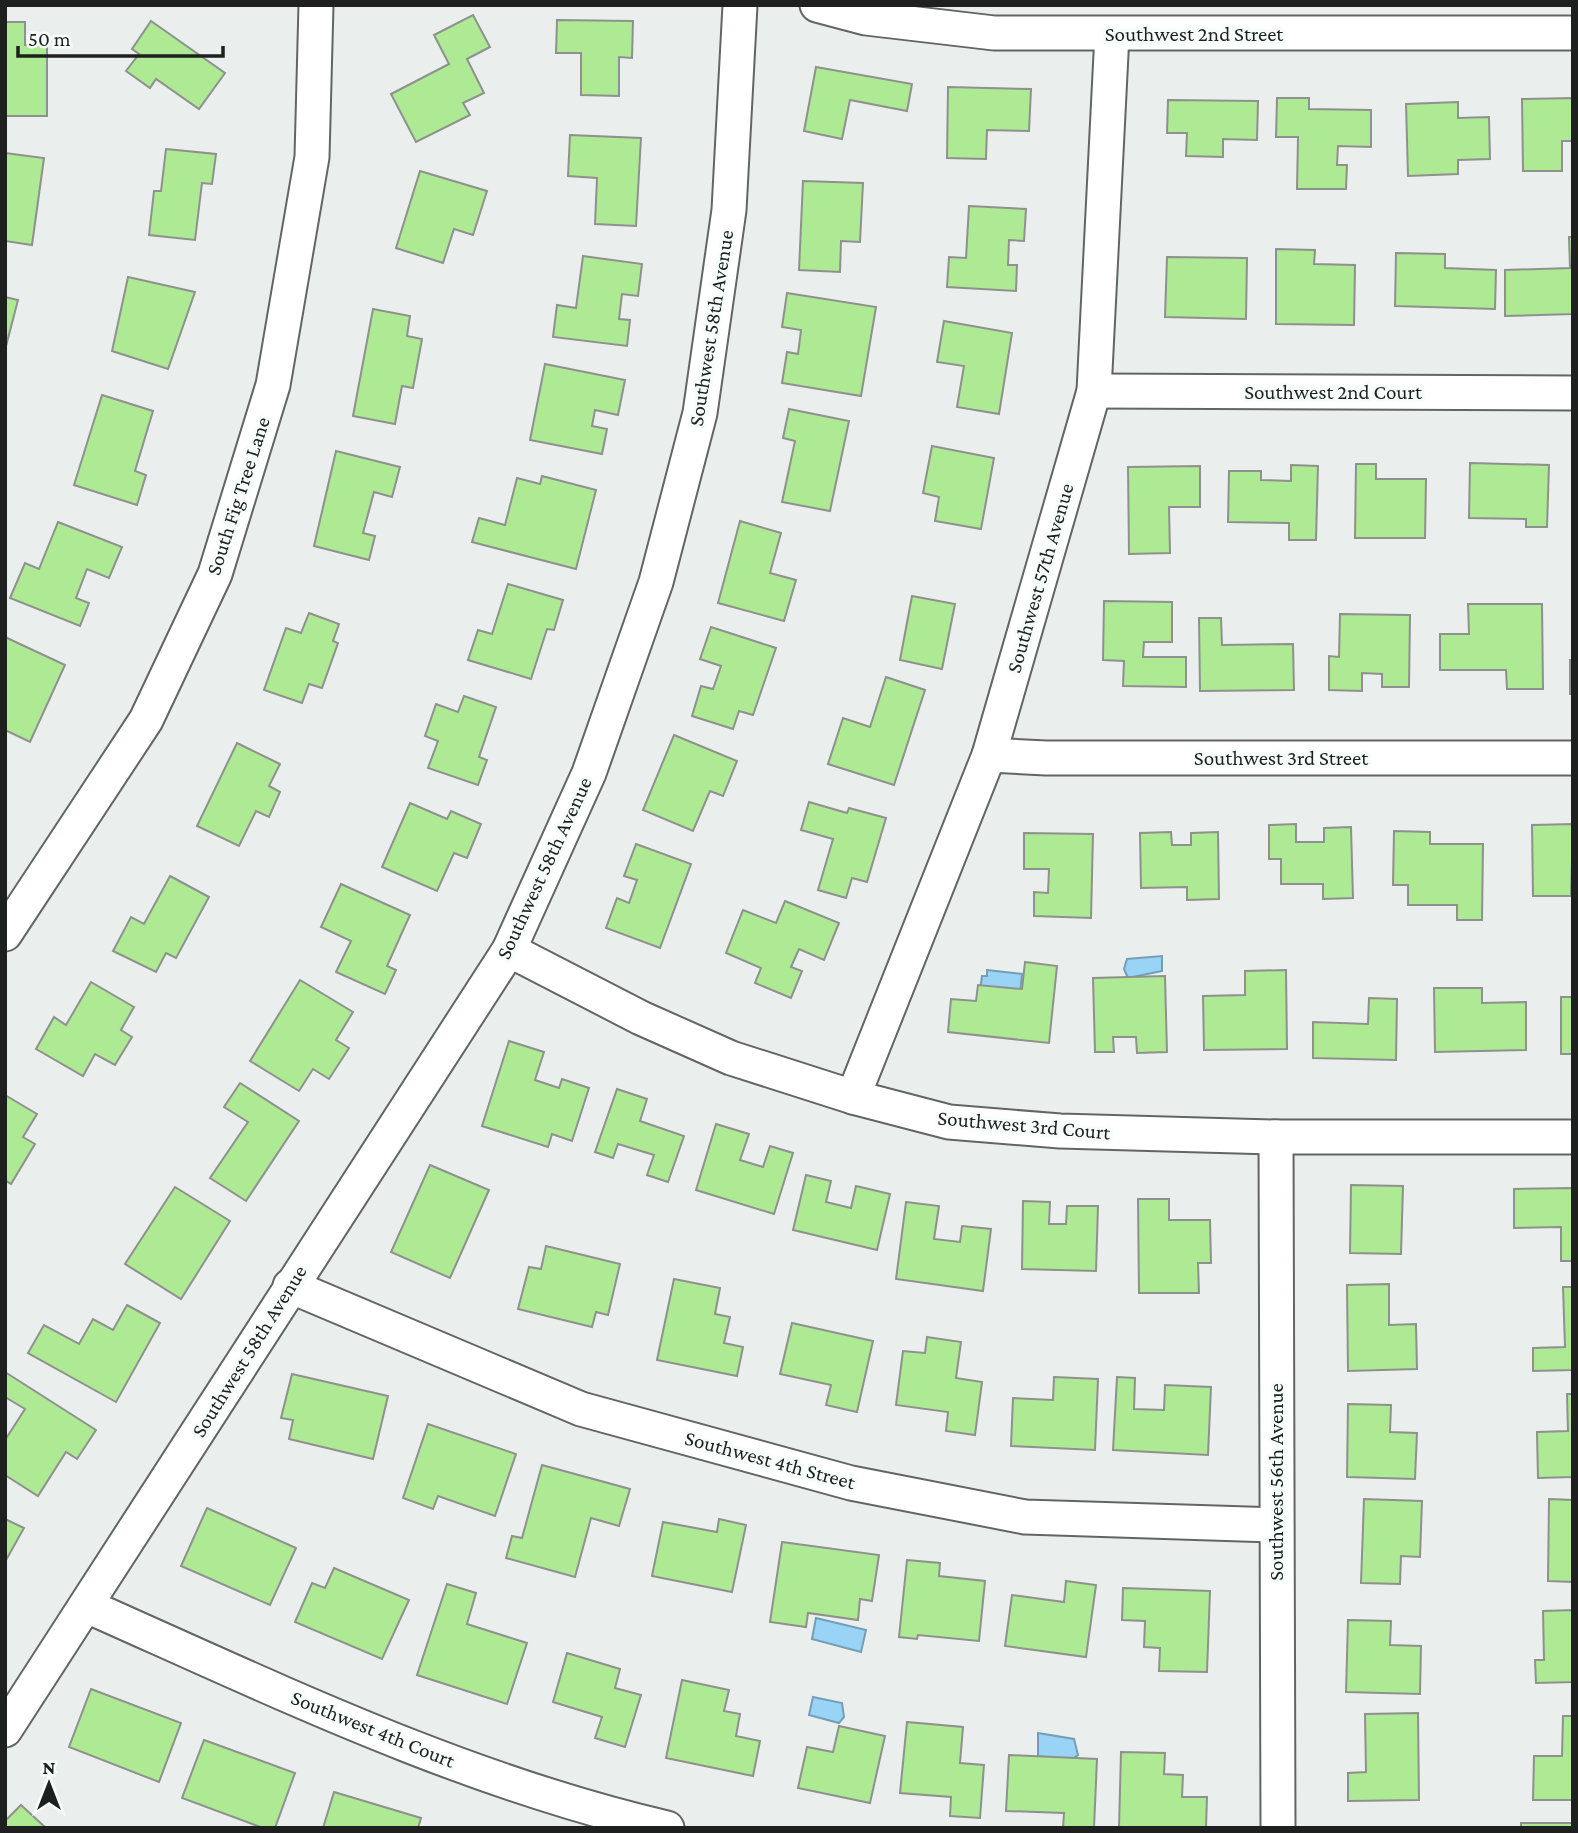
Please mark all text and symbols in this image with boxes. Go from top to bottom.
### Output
scale bar [18,14,222,58]
street label: Southwest 2nd Street [1105,22,1284,46]
text: 50 m [28,27,71,51]
street label: Southwest 58th Avenue [684,228,738,428]
street label: Southwest 2nd Court [1244,380,1423,404]
street label: South Fig Tree Lane [201,414,275,578]
street label: Southwest 57th Avenue [1001,480,1079,676]
street label: Southwest 3rd Street [1194,746,1369,770]
street label: Southwest 58th Avenue [491,773,597,963]
street label: Southwest 3rd Court [937,1105,1112,1145]
street label: Southwest 58th Avenue [186,1261,312,1441]
street label: Southwest 56th Avenue [1264,1383,1288,1581]
street label: Southwest 4th Street [682,1426,859,1495]
street label: Southwest 4th Court [288,1685,459,1773]
north arrow [14,1749,84,1819]
text: N [43,1757,56,1778]

